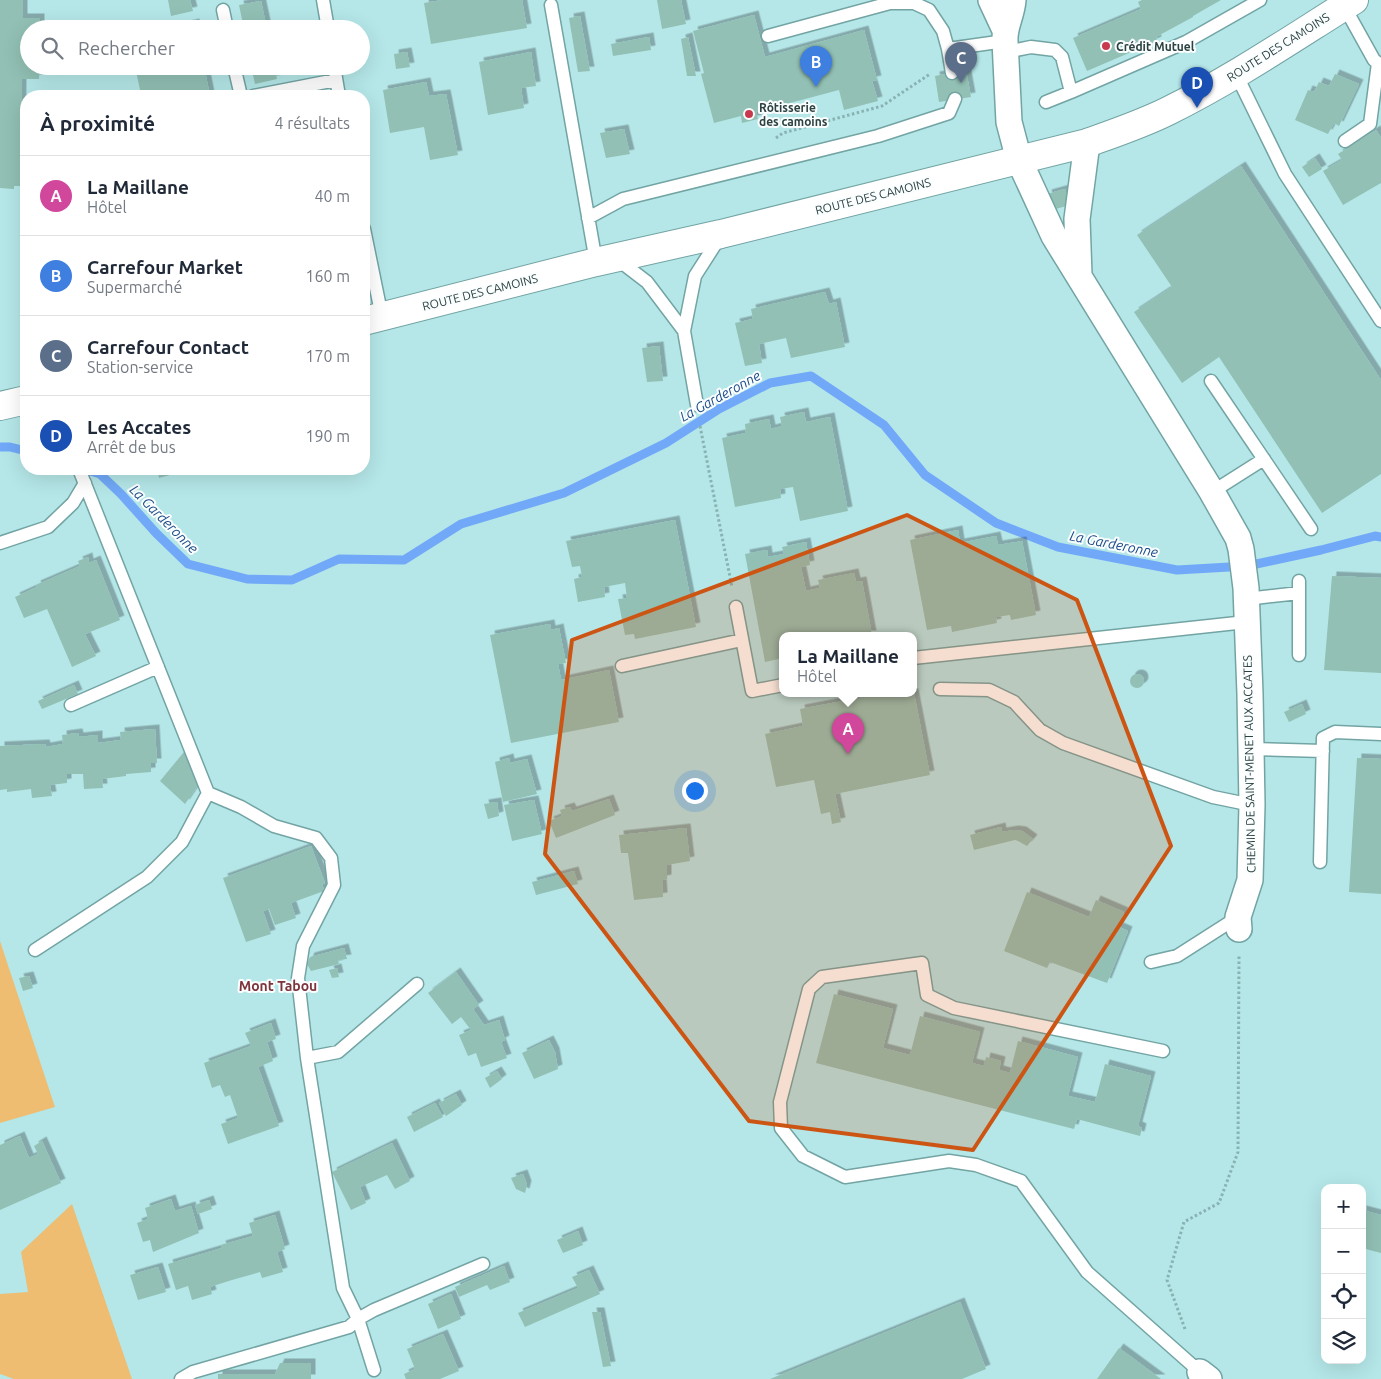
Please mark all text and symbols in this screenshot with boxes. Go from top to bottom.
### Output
street label: ROUTE DES CAMOINS [1224,10,1332,84]
search box [20,20,370,75]
icon: search [38,34,66,62]
text: Rechercher [78,37,175,59]
marker: Crédit Mutuel [1100,40,1112,52]
place label: Crédit Mutuel [1116,40,1195,53]
pin: C [945,42,977,83]
pin: B [800,46,832,87]
pin: D [1181,67,1213,108]
place label: Rôtisserie des camoins [759,101,828,128]
marker: Rôtisserie des camoins [743,108,755,120]
text: À proximité [40,111,155,135]
text: 4 résultats [274,114,350,132]
street label: ROUTE DES CAMOINS [814,175,932,217]
text: La Maillane [87,176,189,198]
text: A [50,187,62,205]
text: 40 m [314,187,350,205]
text: Hôtel [87,198,127,216]
text: Carrefour Market [87,256,243,278]
text: B [51,267,61,285]
text: 160 m [305,267,350,285]
street label: ROUTE DES CAMOINS [421,271,539,313]
text: Supermarché [87,278,182,296]
text: Carrefour Contact [87,336,249,358]
text: C [51,347,61,365]
text: 170 m [305,347,350,365]
text: Station-service [87,358,193,376]
water label: La Garderonne [677,367,763,425]
text: Les Accates [87,416,191,438]
text: D [50,427,62,445]
text: 190 m [305,427,350,445]
text: Arrêt de bus [87,438,176,456]
water label: La Garderonne [127,482,201,556]
water label: La Garderonne [1069,528,1159,560]
popup [779,632,917,697]
text: La Maillane [797,645,899,667]
street label: CHEMIN DE SAINT-MENET AUX ACCATES [1241,655,1257,873]
text: Hôtel [797,667,837,685]
pin: A [832,713,864,754]
your location [682,778,708,804]
district label: Mont Tabou [239,978,317,994]
map controls [1321,1184,1366,1364]
button: + [1321,1184,1366,1229]
button: − [1321,1229,1366,1274]
button: locate [1321,1274,1366,1319]
button: layers [1321,1319,1366,1364]

